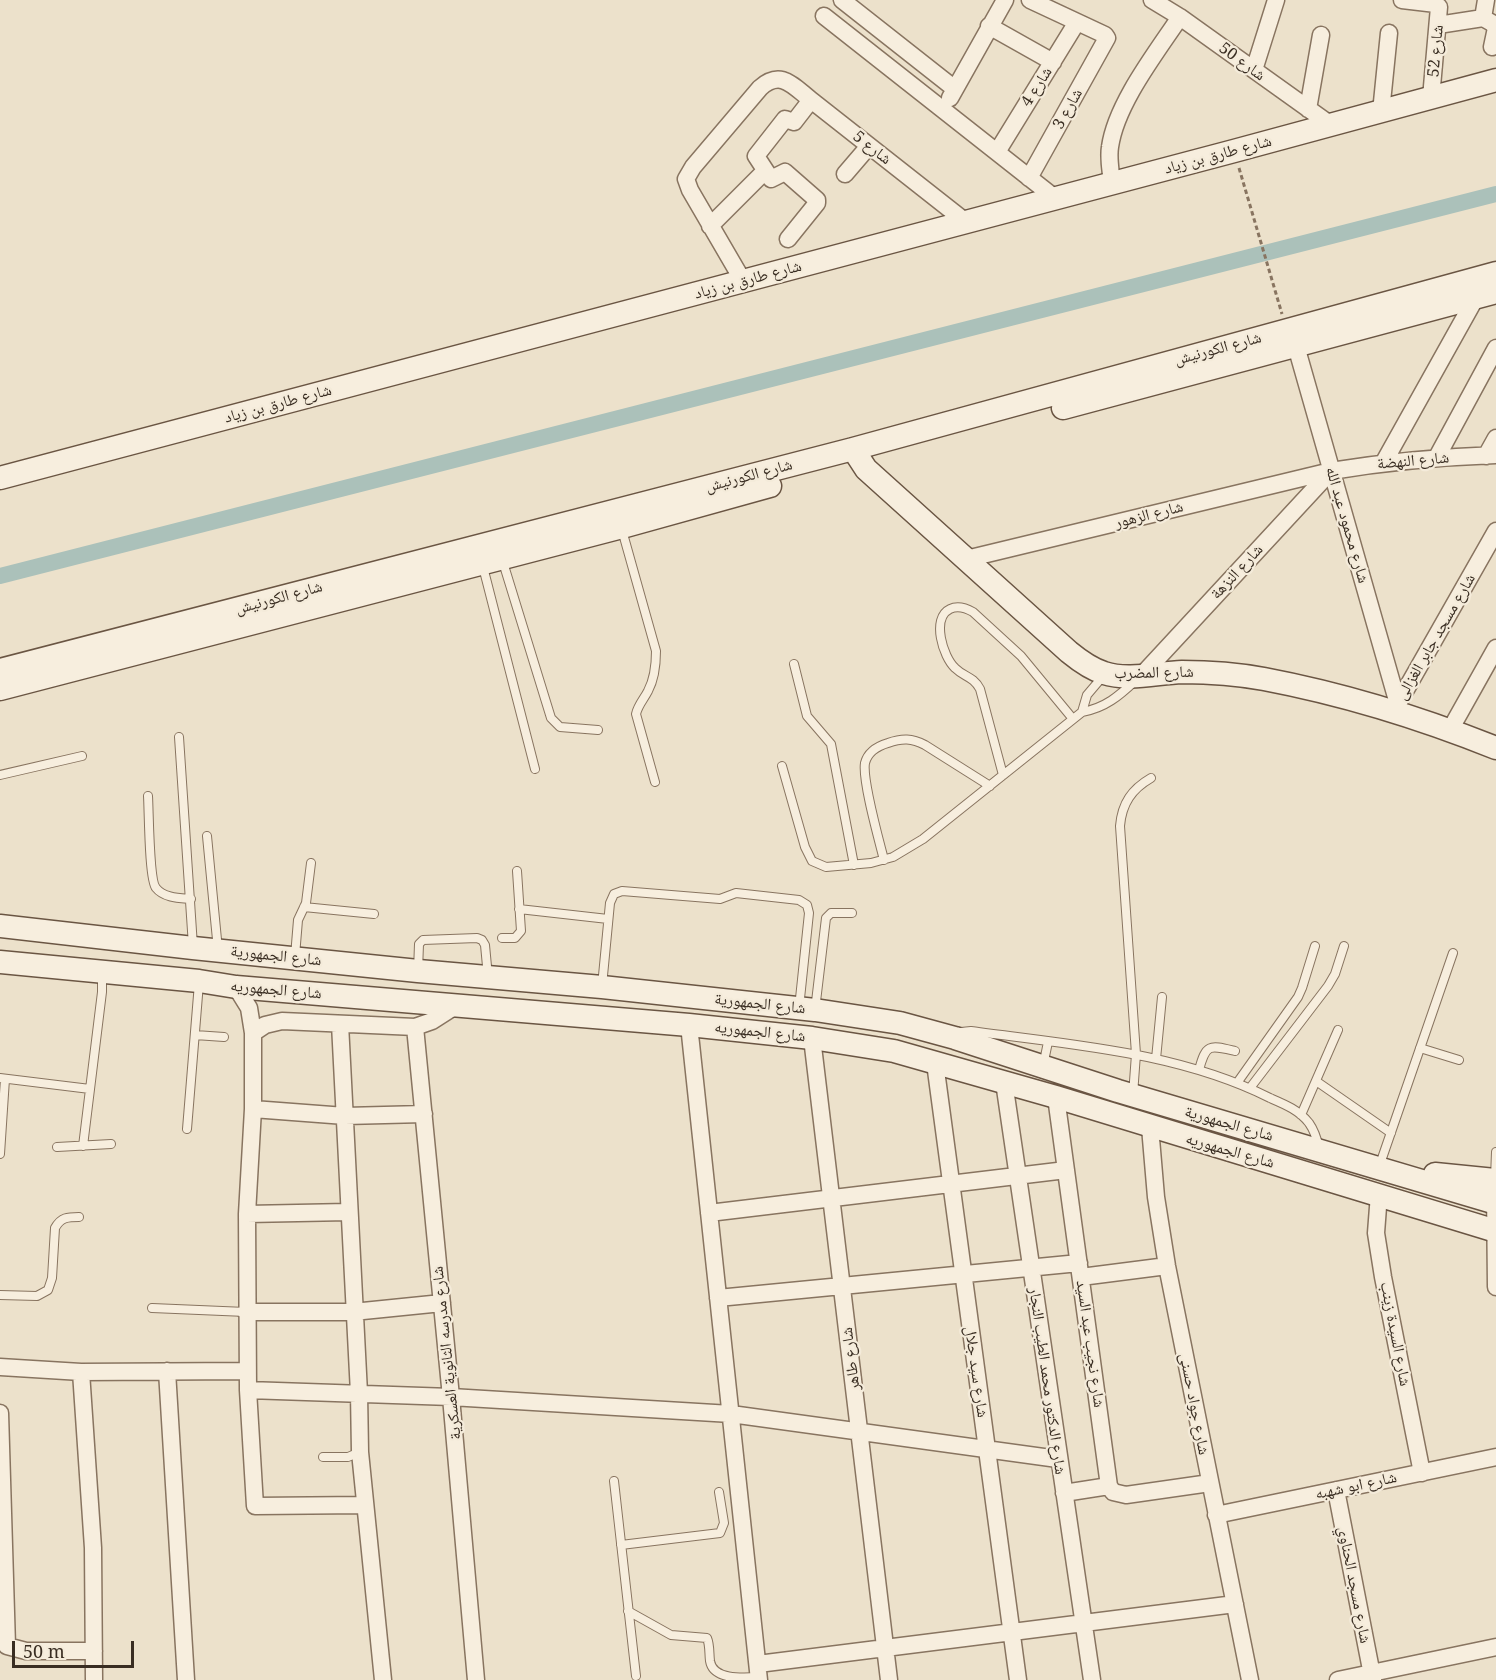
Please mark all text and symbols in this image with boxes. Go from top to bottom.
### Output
street label: شارع 52 [1424,24,1448,78]
street label: شارع 50 [1215,39,1269,85]
street label: شارع 4 [1017,63,1057,111]
street label: شارع 3 [1049,85,1087,133]
street label: شارع 5 [849,127,895,169]
street label: شارع طارق بن زياد [1162,131,1274,179]
street label: شارع طارق بن زياد [692,256,804,304]
street label: شارع الكورنيش [1172,328,1264,370]
street label: شارع طارق بن زياد [222,380,334,428]
street label: شارع النهضة [1376,448,1450,474]
street label: شارع الكورنيش [703,455,795,497]
street label: شارع محمود عبد الله [1321,465,1373,585]
street label: شارع الزهور [1113,497,1185,533]
street label: شارع النزهة [1207,540,1267,604]
street label: شارع مسجد جابر الغزالى [1392,570,1480,704]
street label: شارع الكورنيش [233,577,325,619]
street label: شارع المضرب [1114,663,1194,683]
street label: شارع الجمهورية [229,942,323,970]
street label: شارع الجمهوريه [230,976,322,1004]
street label: شارع الجمهورية [713,990,807,1018]
street label: شارع الجمهوريه [713,1018,807,1046]
street label: شارع الجمهورية [1182,1102,1276,1146]
street label: شارع الجمهوريه [1183,1129,1277,1173]
street label: شارع مدرسه الثانوية العسكرية [428,1265,466,1441]
street label: شارع نجيب عبد السيد [1072,1279,1108,1409]
street label: شارع السيدة زينب [1375,1280,1415,1388]
street label: شارع الدكتور محمد الطيب النجار [1024,1286,1070,1476]
street label: شارع سيد جلال [960,1325,992,1419]
street label: شارع طاهر [838,1326,864,1392]
street label: شارع جواد حسنى [1175,1351,1213,1457]
street label: شارع ابو شهبه [1313,1468,1399,1504]
street label: شارع مسجد الحناوي [1333,1525,1375,1645]
scale bar [15,1629,136,1667]
text: 50 m [23,1639,65,1663]

